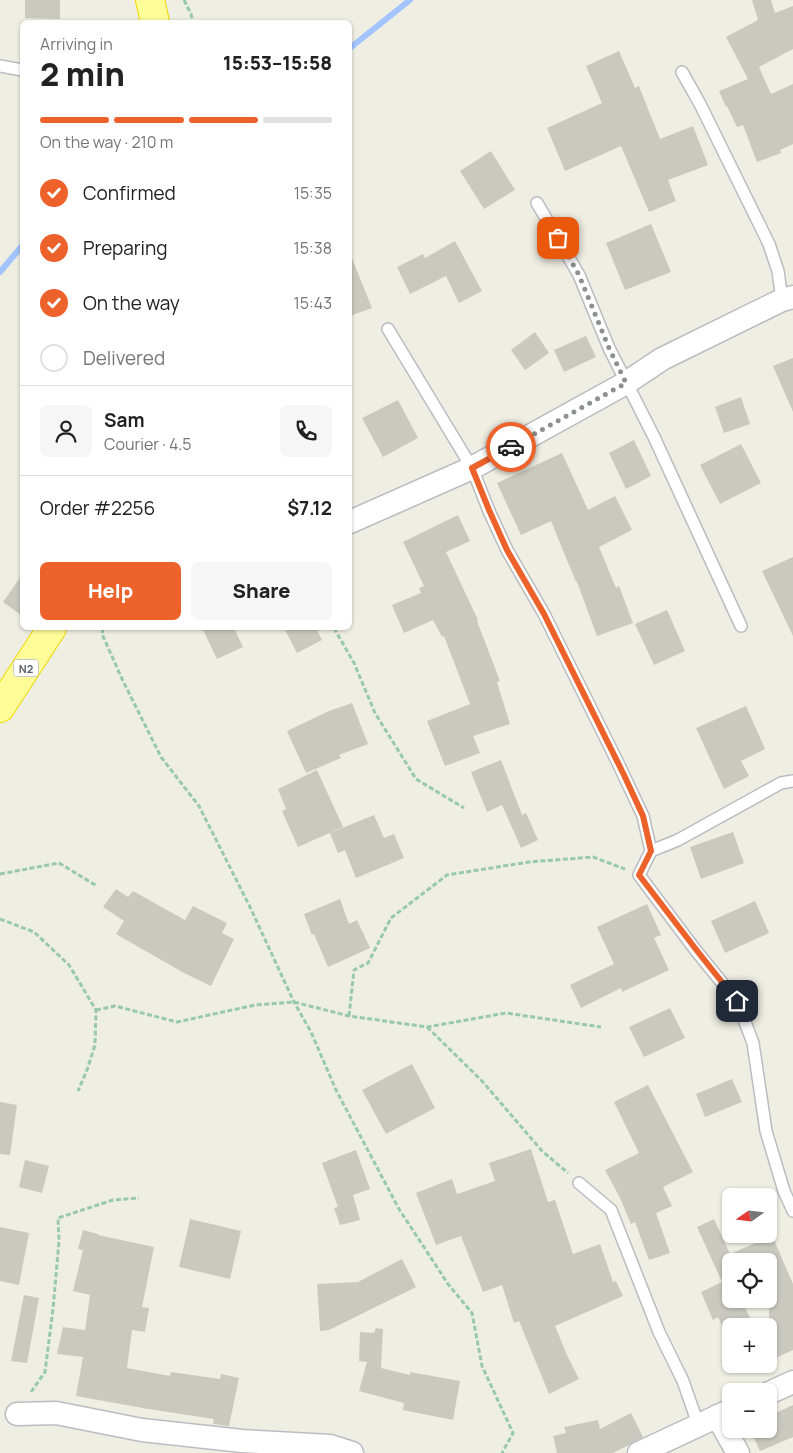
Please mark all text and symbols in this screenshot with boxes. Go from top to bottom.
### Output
text: Arriving in [40,33,113,55]
text: 15:53–15:58 [223,50,332,76]
text: 2 min [40,52,125,96]
text: On the way · 210 m [40,131,173,153]
icon: check [40,179,68,207]
text: Confirmed [83,180,176,206]
text: 15:35 [294,182,332,204]
pin [537,217,579,259]
icon: bag [544,224,572,252]
icon: check [40,234,68,262]
text: Preparing [83,235,168,261]
text: 15:38 [294,237,332,259]
icon: check [40,289,68,317]
text: On the way [83,290,180,316]
text: 15:43 [293,292,332,314]
text: Delivered [83,345,165,371]
button: person [40,405,92,457]
button: phone [280,405,332,457]
text: Sam [104,407,145,433]
courier [486,422,536,472]
text: Courier · 4.5 [104,433,191,455]
icon: car [497,433,525,461]
text: Order #2256 [40,495,155,521]
text: $7.12 [287,495,332,521]
button: Help [40,562,181,620]
button: Share [191,562,332,620]
road number: N2 [14,660,38,676]
pin [716,980,758,1022]
icon: home [723,987,751,1015]
north arrow [722,1188,778,1242]
map controls [722,1188,777,1438]
button: locate [722,1253,777,1308]
button: + [722,1318,777,1373]
button: − [722,1383,777,1438]

